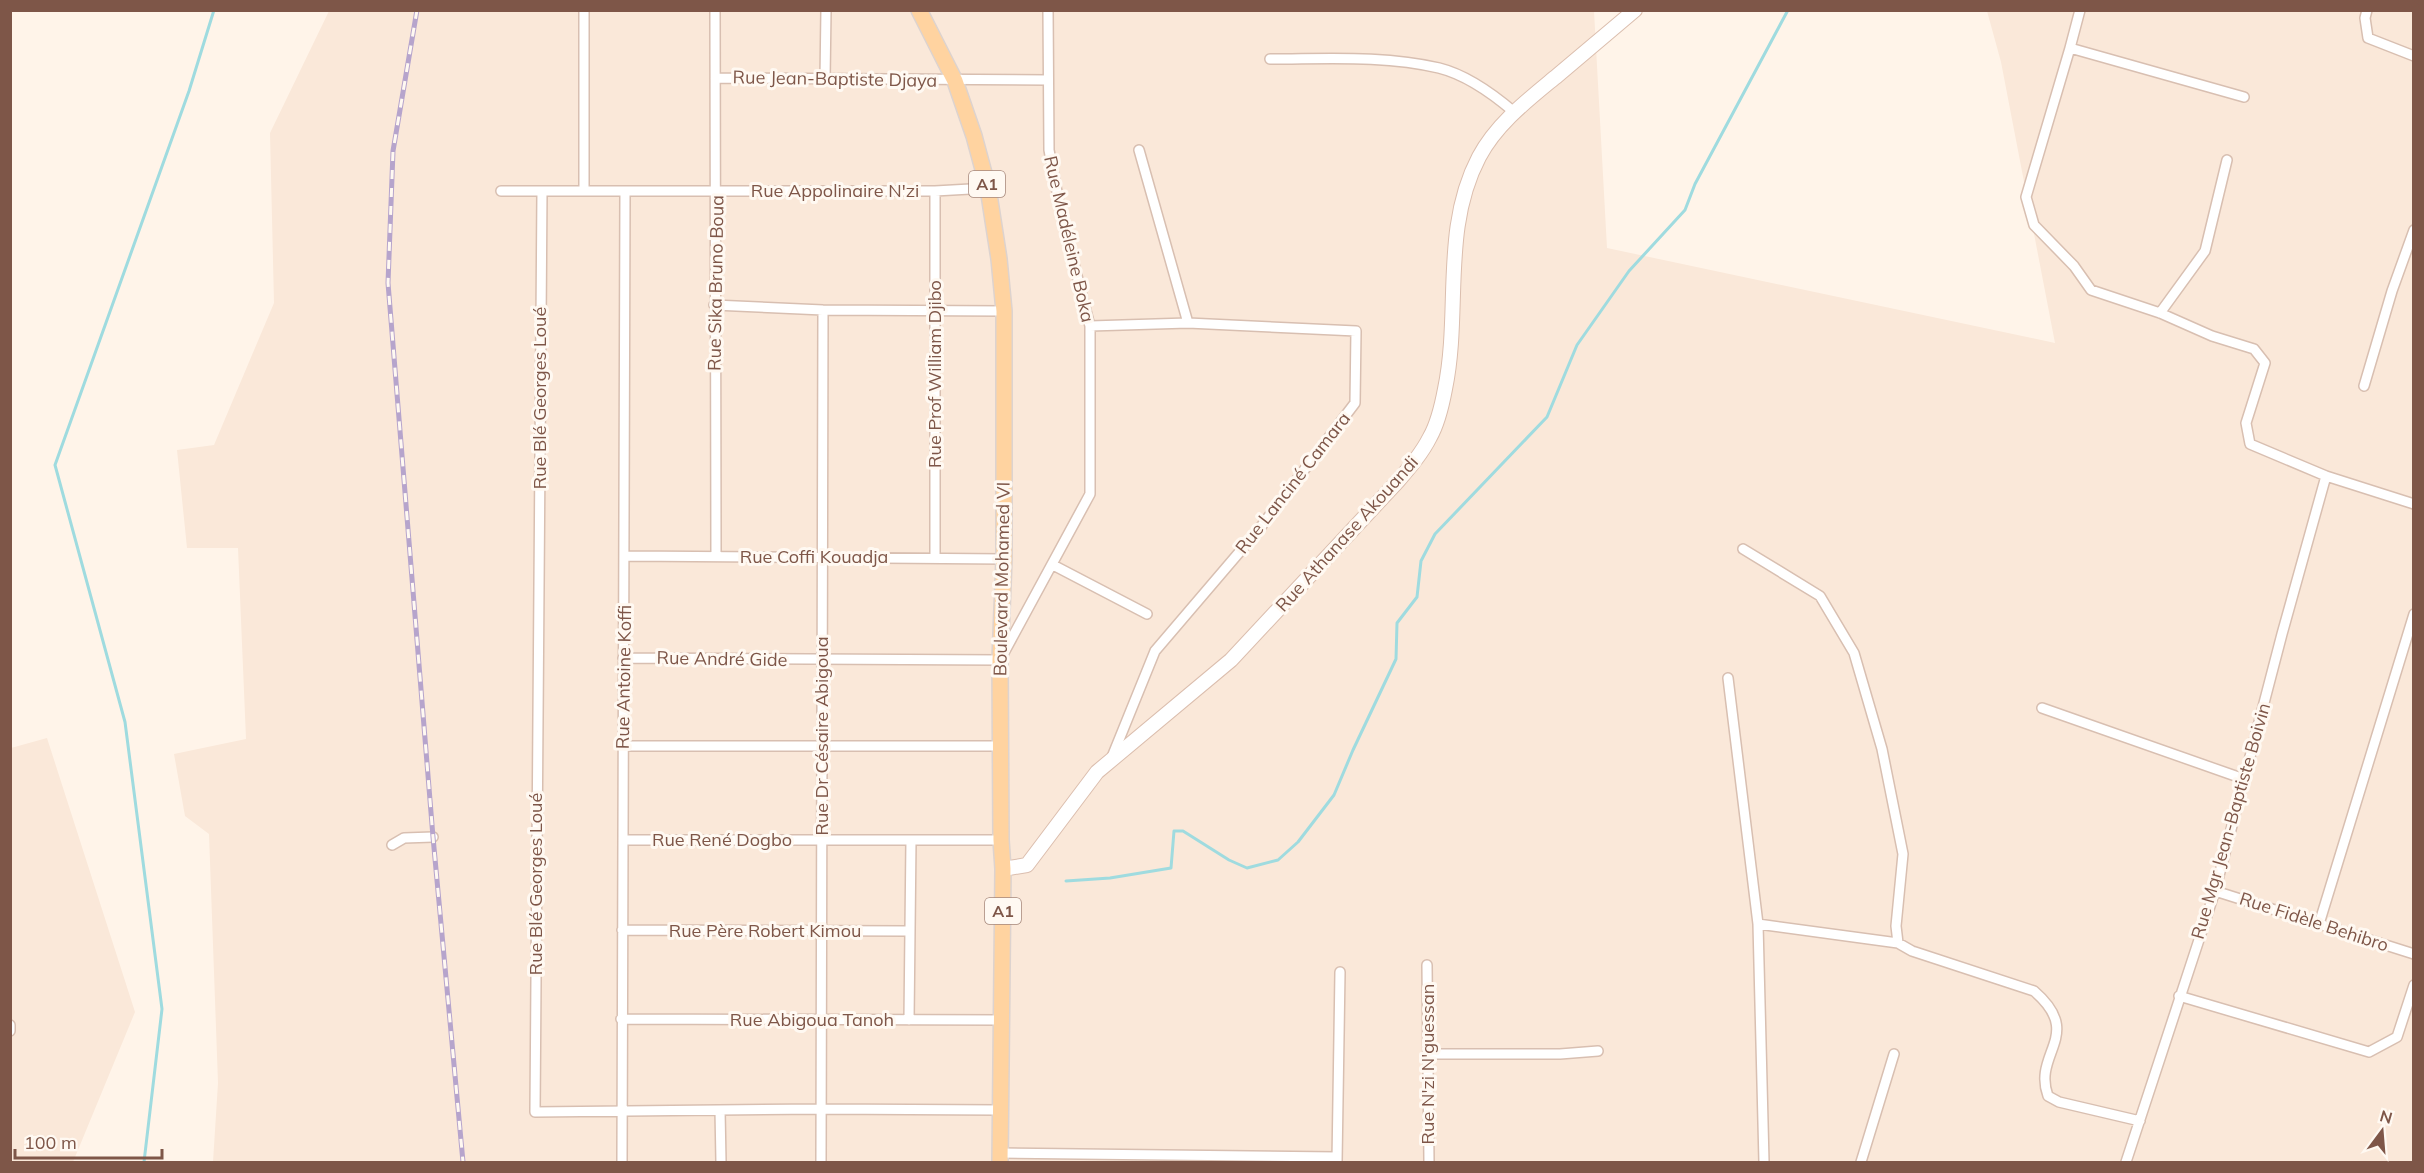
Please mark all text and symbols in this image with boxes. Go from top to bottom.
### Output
street label: Rue Jean-Baptiste Djaya [733,65,937,92]
street label: Rue Madéleine Boka [1039,153,1100,324]
road number: A1 [969,171,1005,197]
street label: Rue Appolinaire N'zi [751,179,919,202]
street label: Rue Sika Bruno Boua [702,195,729,371]
street label: Rue Prof William Djibo [923,280,946,468]
street label: Rue Blé Georges Loué [528,307,551,489]
street label: Rue Lanciné Camara [1230,407,1355,558]
street label: Rue Athanase Akouandi [1270,451,1423,616]
street label: Boulevard Mohamed VI [988,482,1015,676]
street label: Rue Coffi Kouadja [740,545,888,568]
street label: Rue Antoine Koffi [611,605,636,749]
street label: Rue Dr Césaire Abigoua [810,636,833,836]
street label: Rue André Gide [656,646,788,671]
street label: Rue Mgr Jean-Baptiste Boivin [2186,700,2275,942]
street label: Rue Blé Georges Loué [524,793,547,975]
street label: Rue René Dogbo [652,828,792,851]
street label: Rue Fidèle Behibro [2237,887,2392,956]
road number: A1 [985,898,1021,924]
street label: Rue Père Robert Kimou [669,919,861,942]
street label: Rue N'zi N'guessan [1416,984,1439,1144]
street label: Rue Abigoua Tanoh [730,1008,894,1031]
north arrow [2352,1101,2412,1161]
text: N [2378,1105,2395,1128]
scale bar [15,1122,162,1160]
text: 100 m [24,1131,77,1154]

